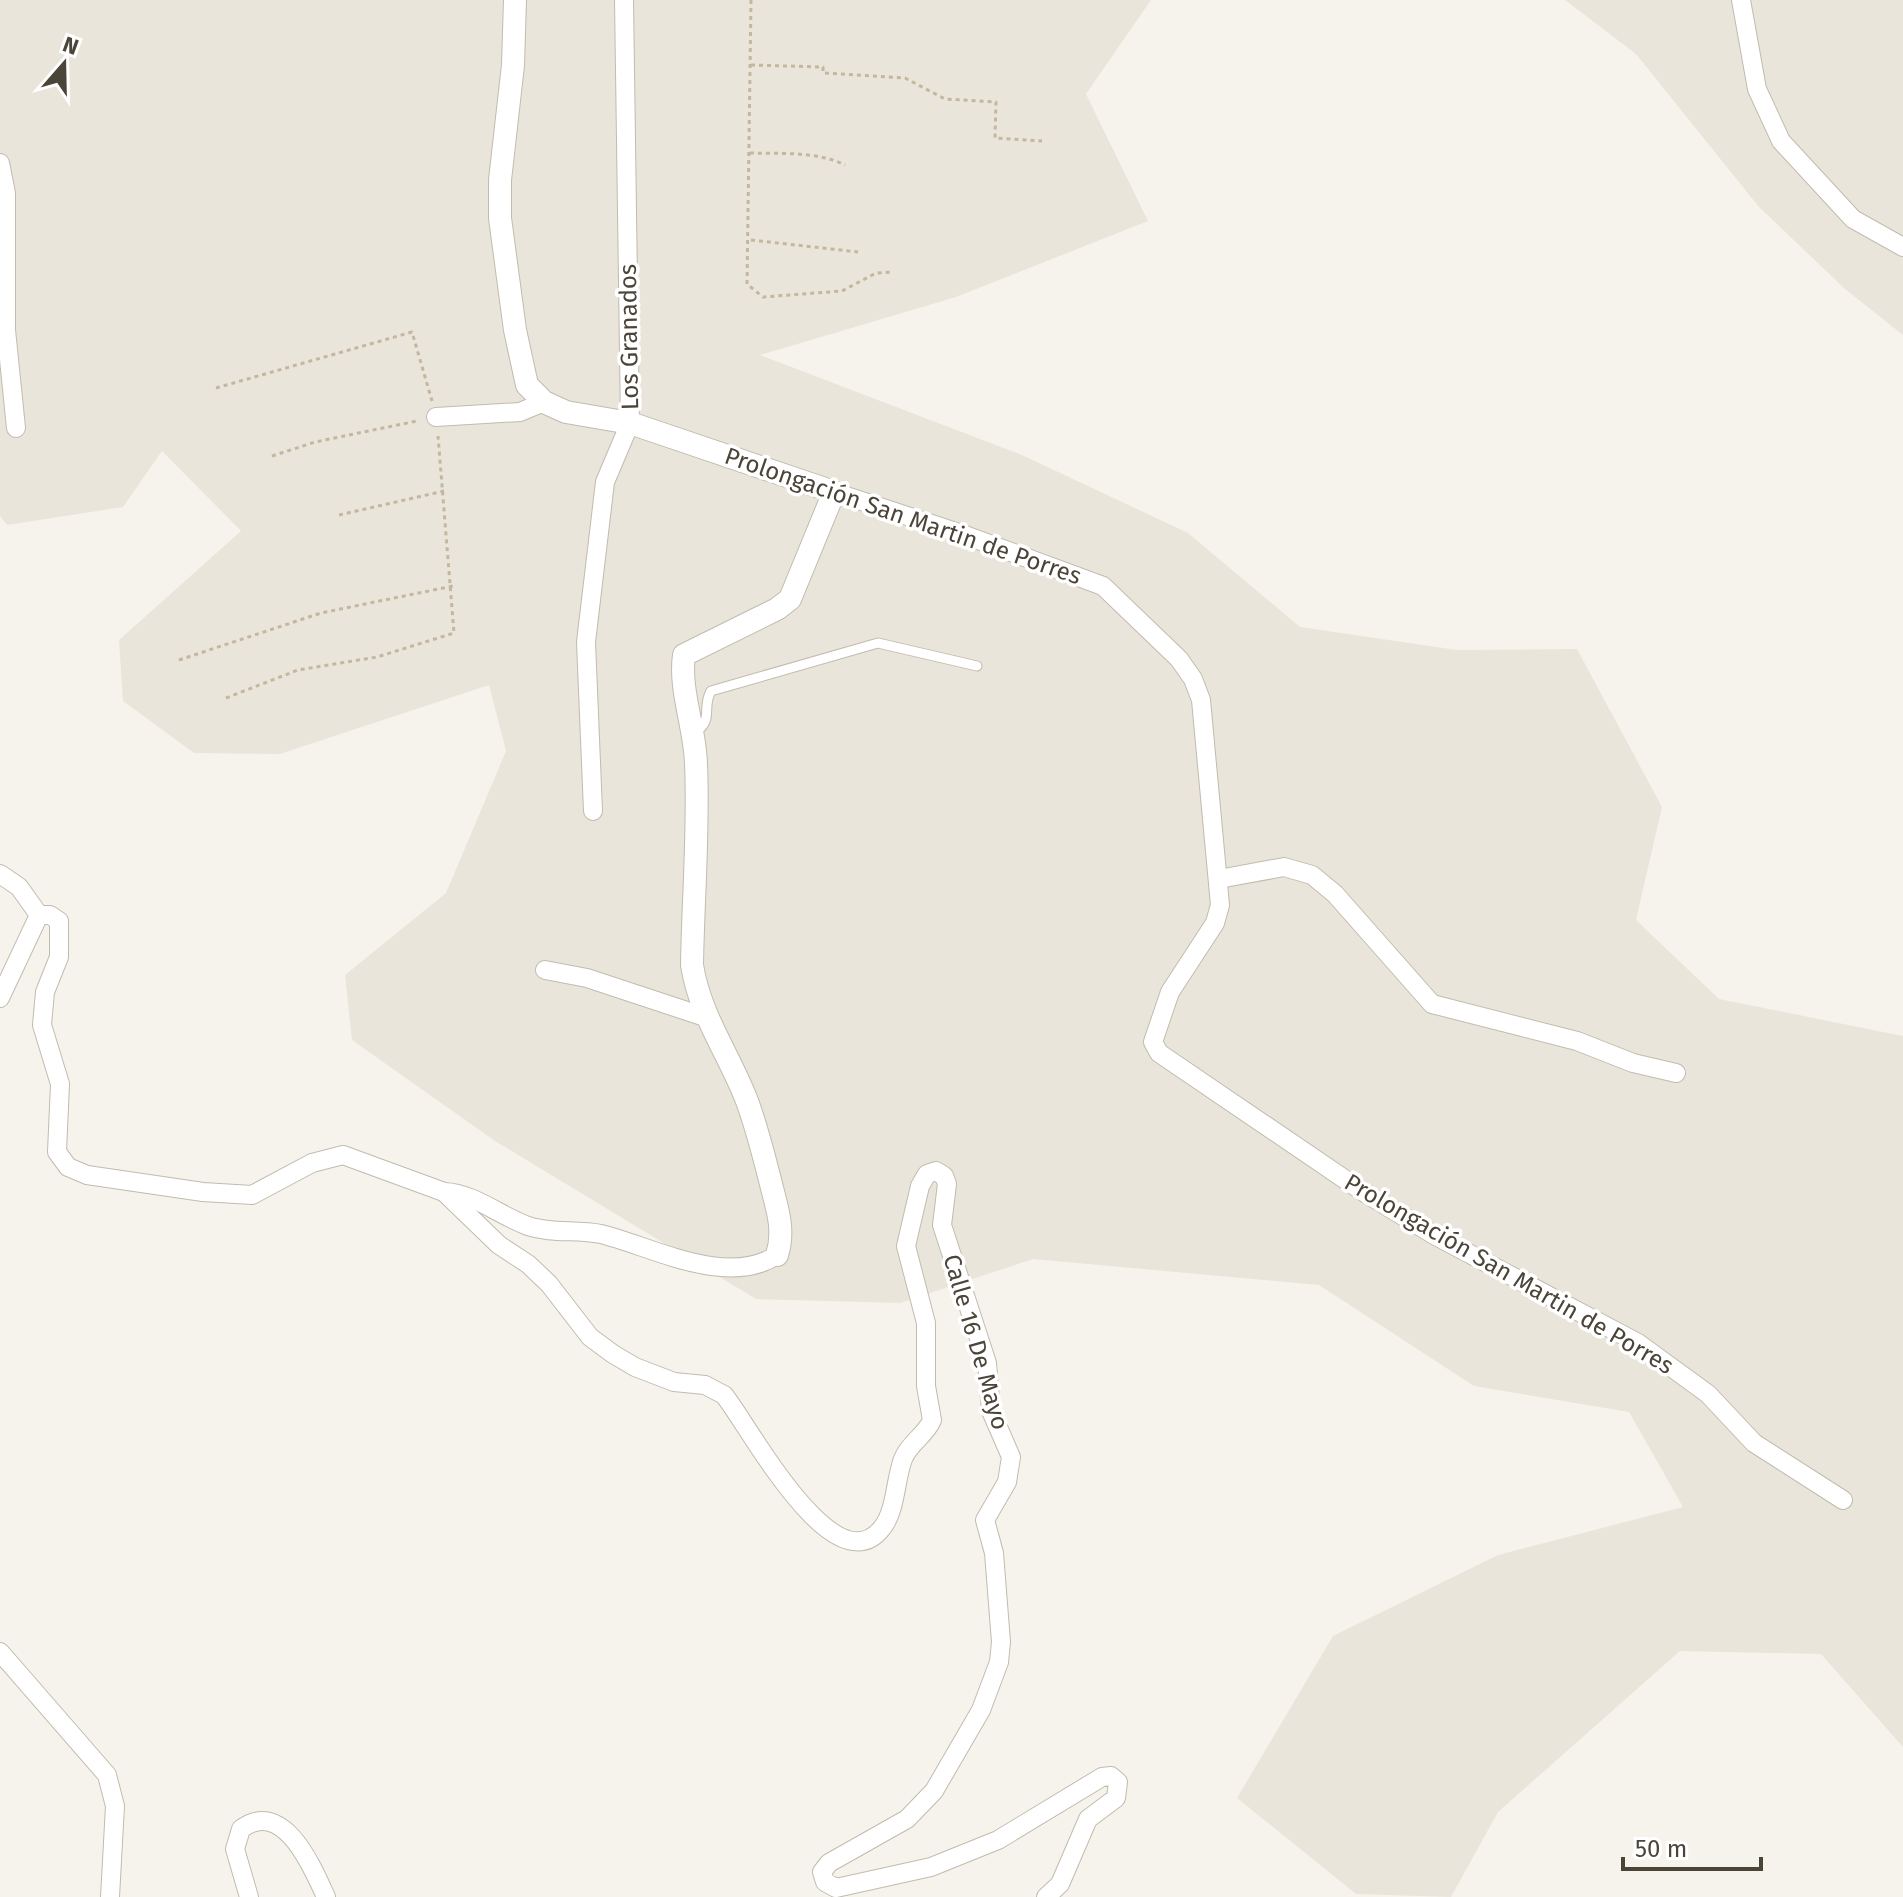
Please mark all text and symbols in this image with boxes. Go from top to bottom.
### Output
north arrow [24,24,104,104]
text: N [59,30,82,61]
street label: Los Granados [614,264,644,410]
street label: Prolongación San Martin de Porres [721,442,1085,590]
street label: Prolongación San Martin de Porres [1339,1168,1679,1380]
street label: Calle 16 De Mayo [938,1251,1014,1433]
scale bar [1623,1821,1761,1871]
text: 50 m [1635,1835,1687,1863]

